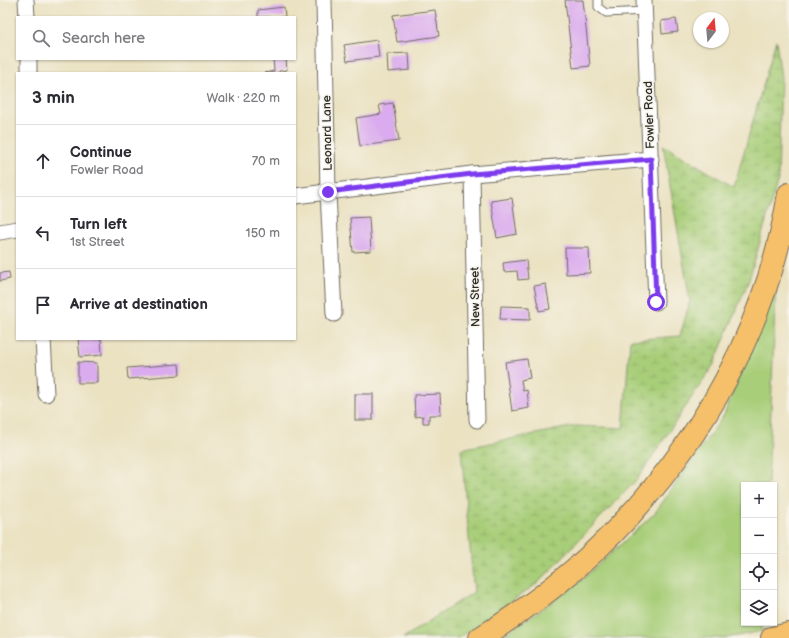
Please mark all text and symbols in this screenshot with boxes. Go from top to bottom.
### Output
north arrow [693,12,729,48]
search box [16,16,296,60]
icon: search [30,27,52,49]
text: Search here [62,29,145,48]
street label: Fowler Road [641,81,658,149]
text: 3 min [32,88,75,108]
text: Walk · 220 m [207,90,280,106]
street label: Leonard Lane [319,95,336,171]
text: Continue [70,143,132,162]
icon: ahead [32,150,54,172]
text: 70 m [252,153,280,169]
text: Fowler Road [70,162,144,178]
route end [319,183,337,201]
text: Turn left [70,215,127,234]
icon: left [32,222,54,244]
text: 150 m [246,225,280,241]
text: 1st Street [70,234,124,250]
street label: New Street [467,266,484,327]
route start [647,293,665,311]
icon: arrive [32,294,54,316]
text: Arrive at destination [70,295,208,314]
map controls [741,482,777,626]
button: + [741,482,777,518]
button: − [741,518,777,554]
button: locate [741,554,777,590]
button: layers [741,590,777,626]

